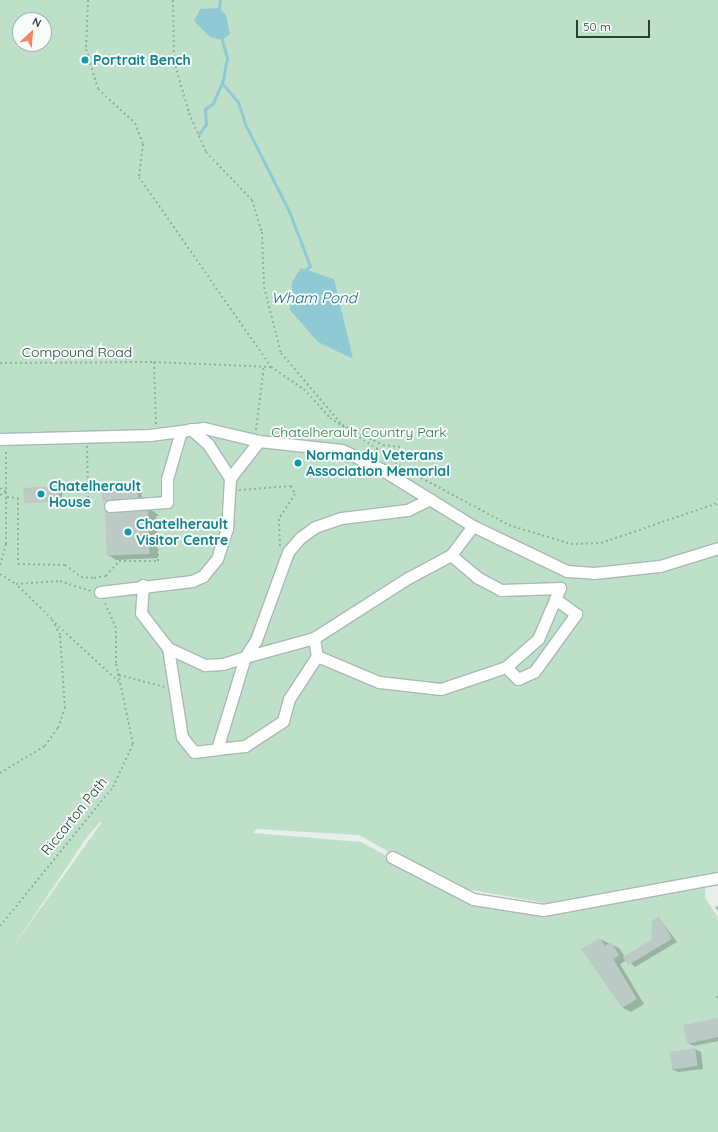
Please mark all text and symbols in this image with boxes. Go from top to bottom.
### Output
north arrow [12,12,52,52]
scale bar [578,12,652,38]
text: N [30,14,44,30]
text: 50 m [583,19,611,34]
place label: Portrait Bench [93,52,191,68]
marker: Portrait Bench [80,55,90,65]
water label: Wham Pond [271,289,357,307]
street label: Compound Road [22,344,132,360]
park label: Chatelherault Country Park [271,424,447,440]
place label: Normandy Veterans Association Memorial [306,447,450,480]
marker: Normandy Veterans Association Memorial [293,458,303,468]
place label: Chatelherault House [49,478,141,510]
marker: Chatelherault House [36,489,46,499]
place label: Chatelherault Visitor Centre [136,516,228,548]
marker: Chatelherault Visitor Centre [123,527,133,537]
street label: Riccarton Path [37,774,111,858]

